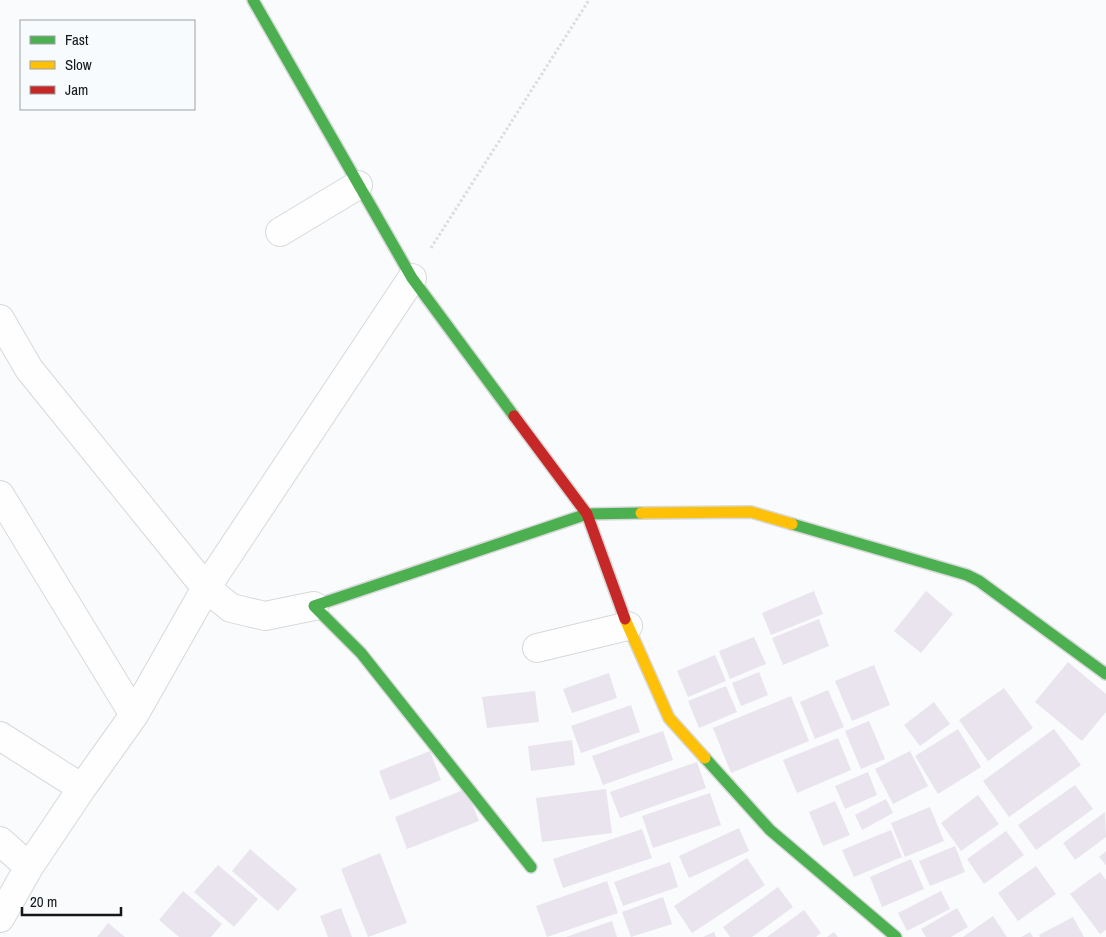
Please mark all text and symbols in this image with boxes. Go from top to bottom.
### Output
legend [20,20,195,110]
text: Fast [65,29,89,50]
text: Slow [65,54,92,75]
text: Jam [65,79,88,100]
scale bar [22,884,121,916]
text: 20 m [30,891,57,912]

